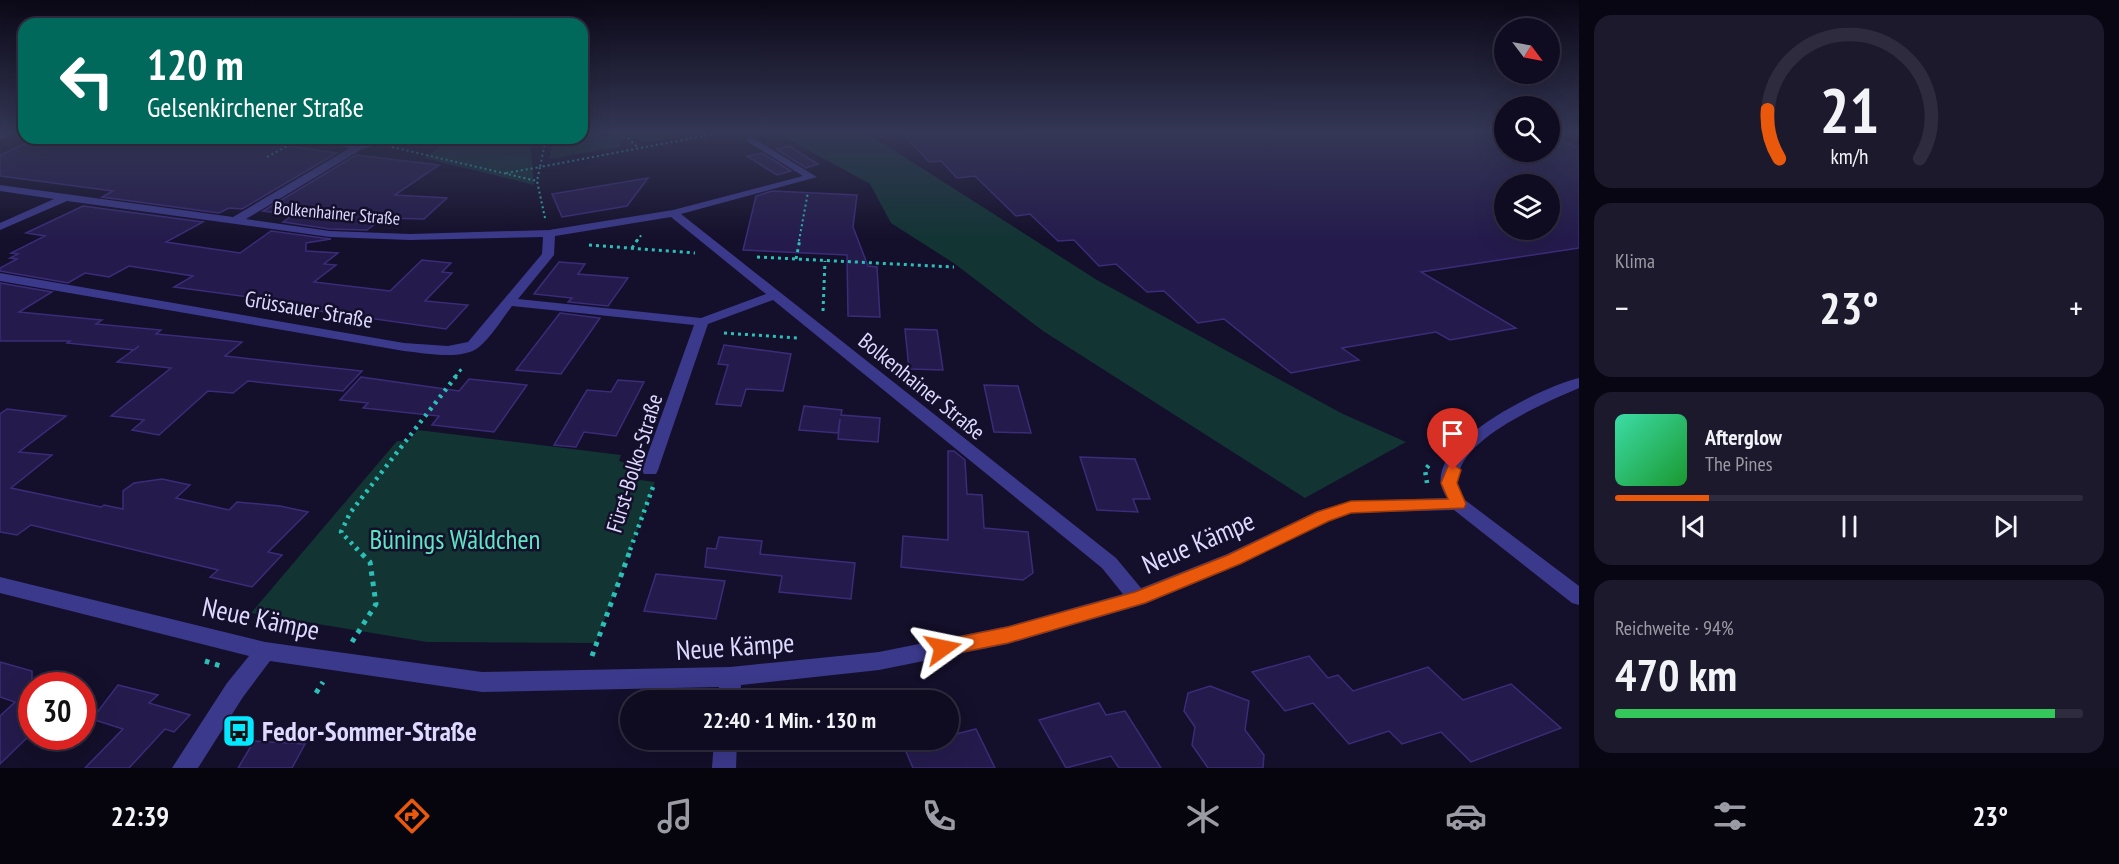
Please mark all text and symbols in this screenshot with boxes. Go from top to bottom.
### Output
north arrow [1494,18,1560,84]
map controls [1494,18,1560,240]
text: 120 m [147,37,244,92]
icon: left [48,42,126,120]
text: 21 [1819,69,1879,150]
text: Gelsenkirchener Straße [147,90,364,124]
button: search [1494,96,1560,162]
text: km/h [1830,142,1868,170]
button: layers [1494,174,1560,240]
street label: Bolkenhainer Straße [273,196,401,230]
text: Klima [1615,248,1655,274]
text: 23° [1819,278,1879,336]
street label: Grüssauer Straße [243,284,375,334]
text: − [1615,286,1629,329]
text: + [2069,286,2083,329]
street label: Bolkenhainer Straße [853,326,991,446]
street label: Fürst-Bolko-Straße [600,390,668,536]
pin [1427,408,1478,470]
icon: arrive [1436,417,1469,450]
text: Afterglow [1705,423,1782,451]
text: The Pines [1705,451,1772,477]
street label: Neue Kämpe [1137,503,1259,581]
icon: previous [1677,510,1710,543]
icon: pause [1833,510,1866,543]
icon: next [1989,510,2022,543]
park label: Bünings Wäldchen [370,522,540,556]
street label: Neue Kämpe [199,589,323,647]
text: Reichweite · 94% [1615,615,1734,641]
position arrow [911,616,975,680]
street label: Neue Kämpe [675,625,795,667]
text: 470 km [1615,645,1737,703]
speed limit sign: 30 [18,672,96,750]
text: 22:40 · 1 Min. · 130 m [703,706,876,734]
bus stop icon: Fedor-Sommer-Straße [221,713,257,749]
place label: Fedor-Sommer-Straße [262,714,477,748]
icon: directions [391,795,433,837]
icon: music [654,795,696,837]
icon: phone [918,795,960,837]
icon: climate [1182,795,1224,837]
icon: car [1445,795,1487,837]
icon: filters [1709,795,1751,837]
text: 22:39 [111,799,169,833]
text: 23° [1972,799,2008,833]

